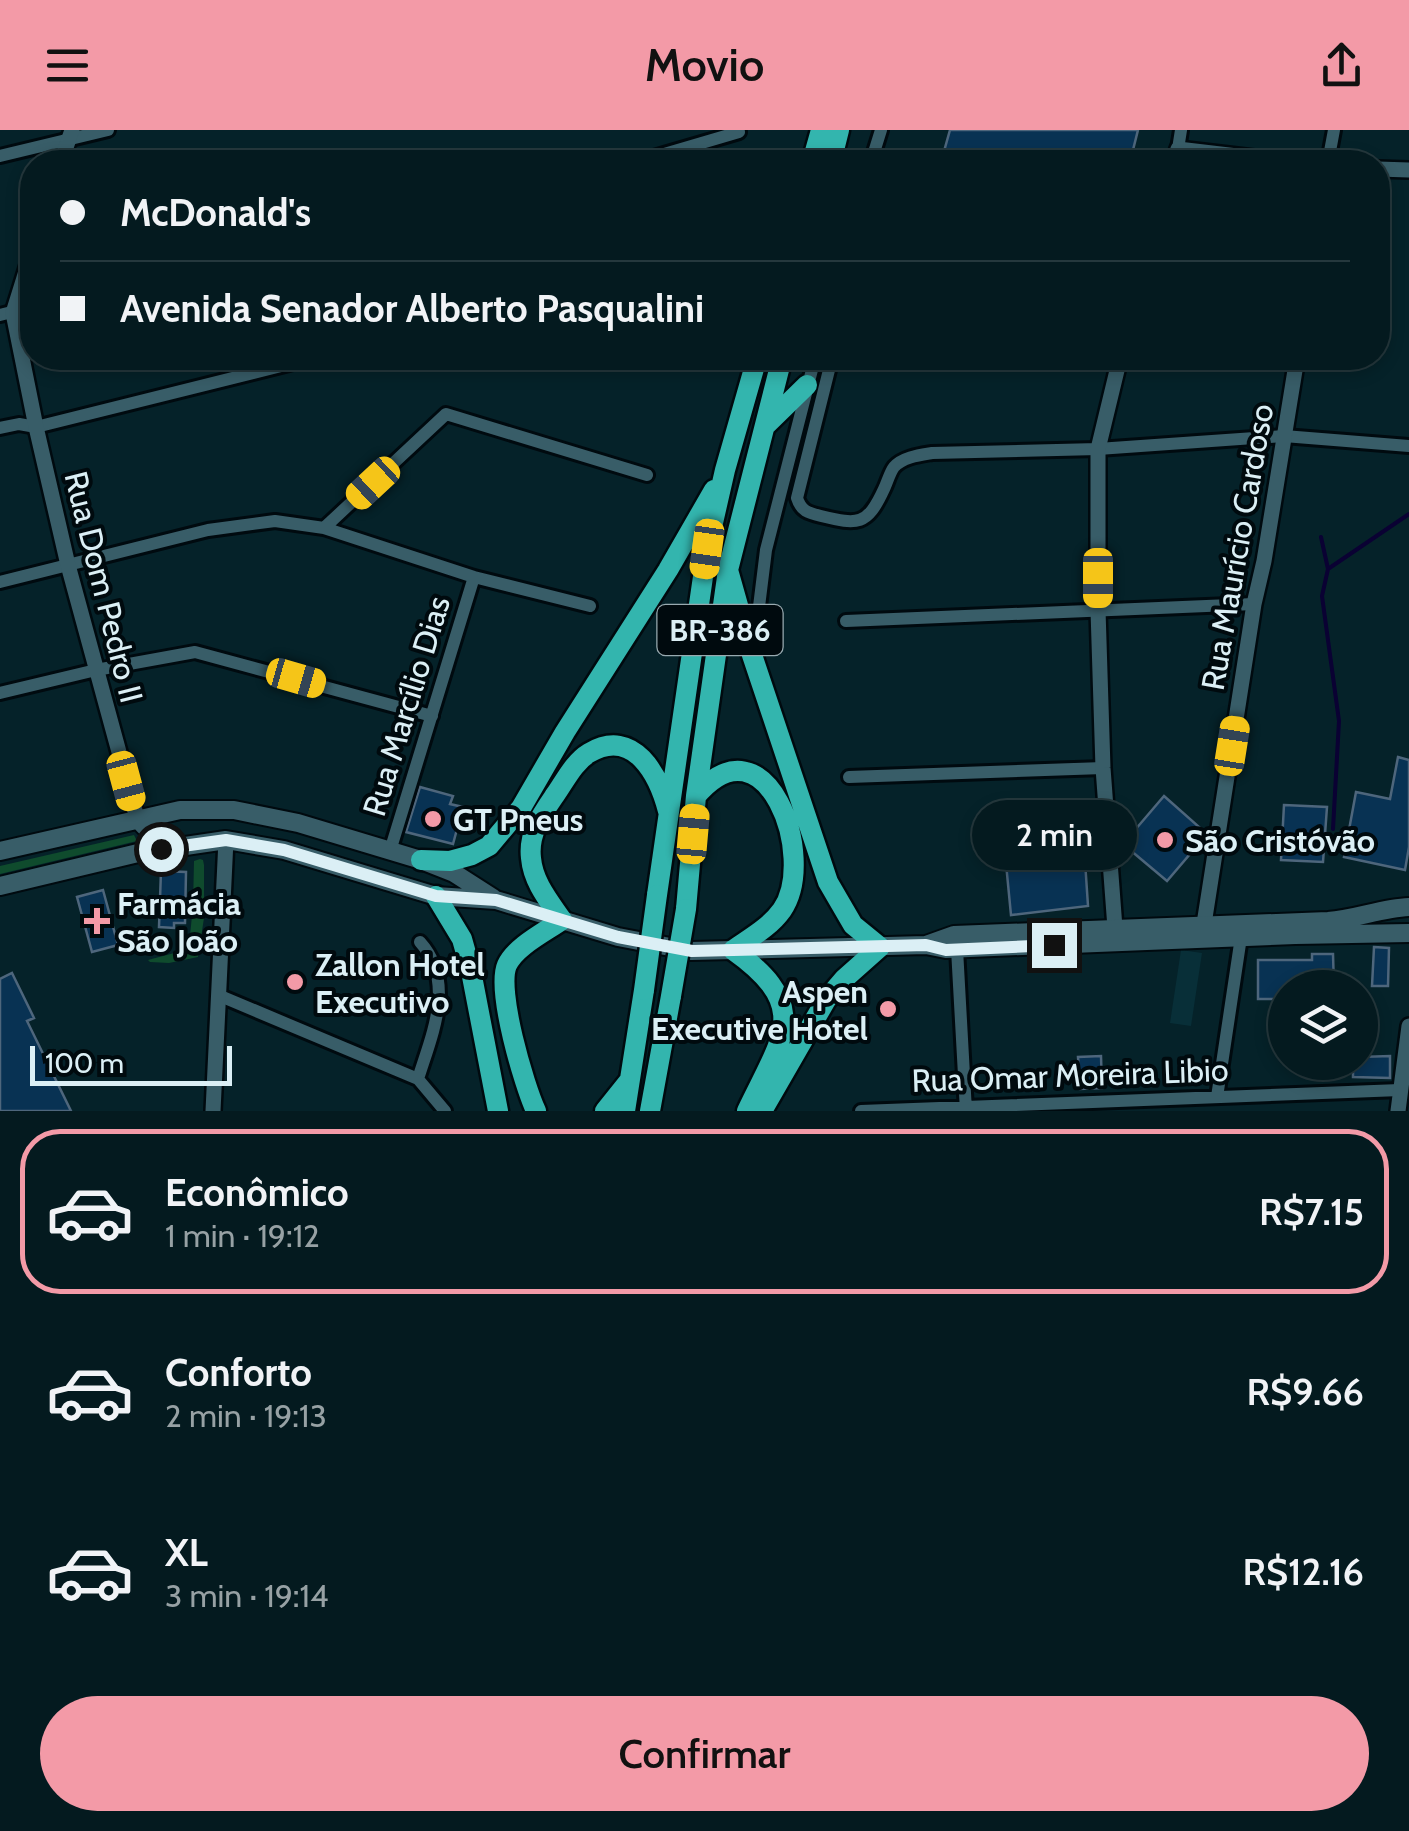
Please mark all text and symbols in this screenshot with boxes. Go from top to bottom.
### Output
icon: menu [40,38,95,93]
text: Movio [645,38,764,92]
icon: share [1314,38,1369,93]
text: McDonald's [120,189,311,236]
text: Avenida Senador Alberto Pasqualini [120,285,704,332]
street label: Rua Maurício Cardoso [1193,401,1281,693]
car [341,452,405,514]
street label: Rua Dom Pedro II [56,467,152,707]
car [688,517,726,581]
car [1083,548,1113,608]
street label: Rua Marcílio Dias [354,591,458,821]
road number: BR-386 [658,605,782,655]
car [263,655,329,701]
car [1212,714,1252,778]
car [104,748,148,814]
place label: GT Pneus [453,800,583,839]
callout: 2 min [972,800,1136,870]
car [675,803,711,865]
marker: GT Pneus [422,808,444,830]
text: 2 min [1016,815,1093,854]
place label: São Cristóvão [1185,821,1375,860]
route start [139,827,184,872]
marker: São Cristóvão [1154,829,1176,851]
place label: Farmácia São João [117,884,241,960]
marker: Farmácia São João [86,910,108,932]
route end [1032,923,1077,968]
place label: Zallon Hotel Executivo [315,945,485,1021]
map controls [1268,970,1378,1080]
button: layers [1268,970,1378,1080]
marker: Zallon Hotel Executivo [284,971,306,993]
place label: Aspen Executive Hotel [651,972,868,1048]
marker: Aspen Executive Hotel [877,998,899,1020]
scale bar [30,1041,232,1086]
text: 100 m [45,1046,124,1080]
street label: Rua Omar Moreira Libio [911,1050,1229,1100]
icon: car [45,1167,135,1257]
text: Econômico [165,1169,349,1216]
text: R$7.15 [1259,1188,1364,1235]
text: 1 min · 19:12 [165,1216,320,1255]
icon: car [45,1347,135,1437]
text: Conforto [165,1349,312,1396]
text: R$9.66 [1247,1368,1364,1415]
text: 2 min · 19:13 [165,1396,327,1435]
icon: car [45,1527,135,1617]
text: XL [165,1529,208,1576]
text: R$12.16 [1242,1548,1364,1595]
text: 3 min · 19:14 [165,1576,328,1615]
button: Confirmar [40,1696,1369,1811]

